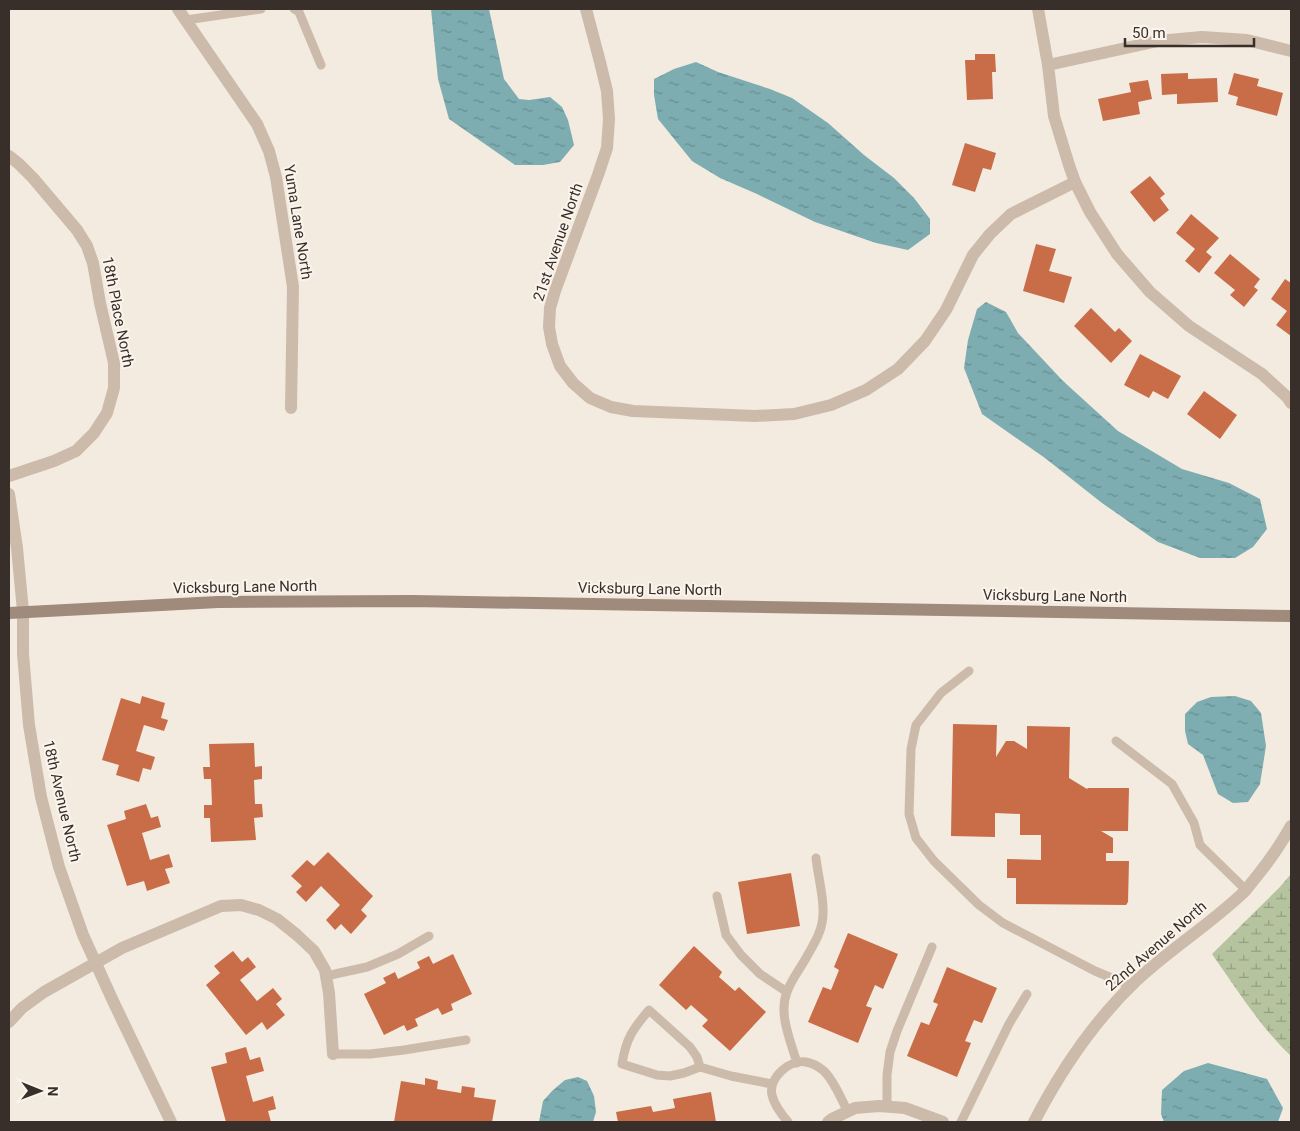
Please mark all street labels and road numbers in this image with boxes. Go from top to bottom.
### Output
street label: Yuma Lane North [280,163,316,281]
street label: 21st Avenue North [529,181,587,303]
street label: 18th Place North [98,255,138,369]
street label: Vicksburg Lane North [173,577,317,597]
street label: Vicksburg Lane North [578,579,722,599]
street label: Vicksburg Lane North [983,586,1127,606]
street label: 18th Avenue North [39,738,85,864]
street label: 22nd Avenue North [1102,897,1210,995]

